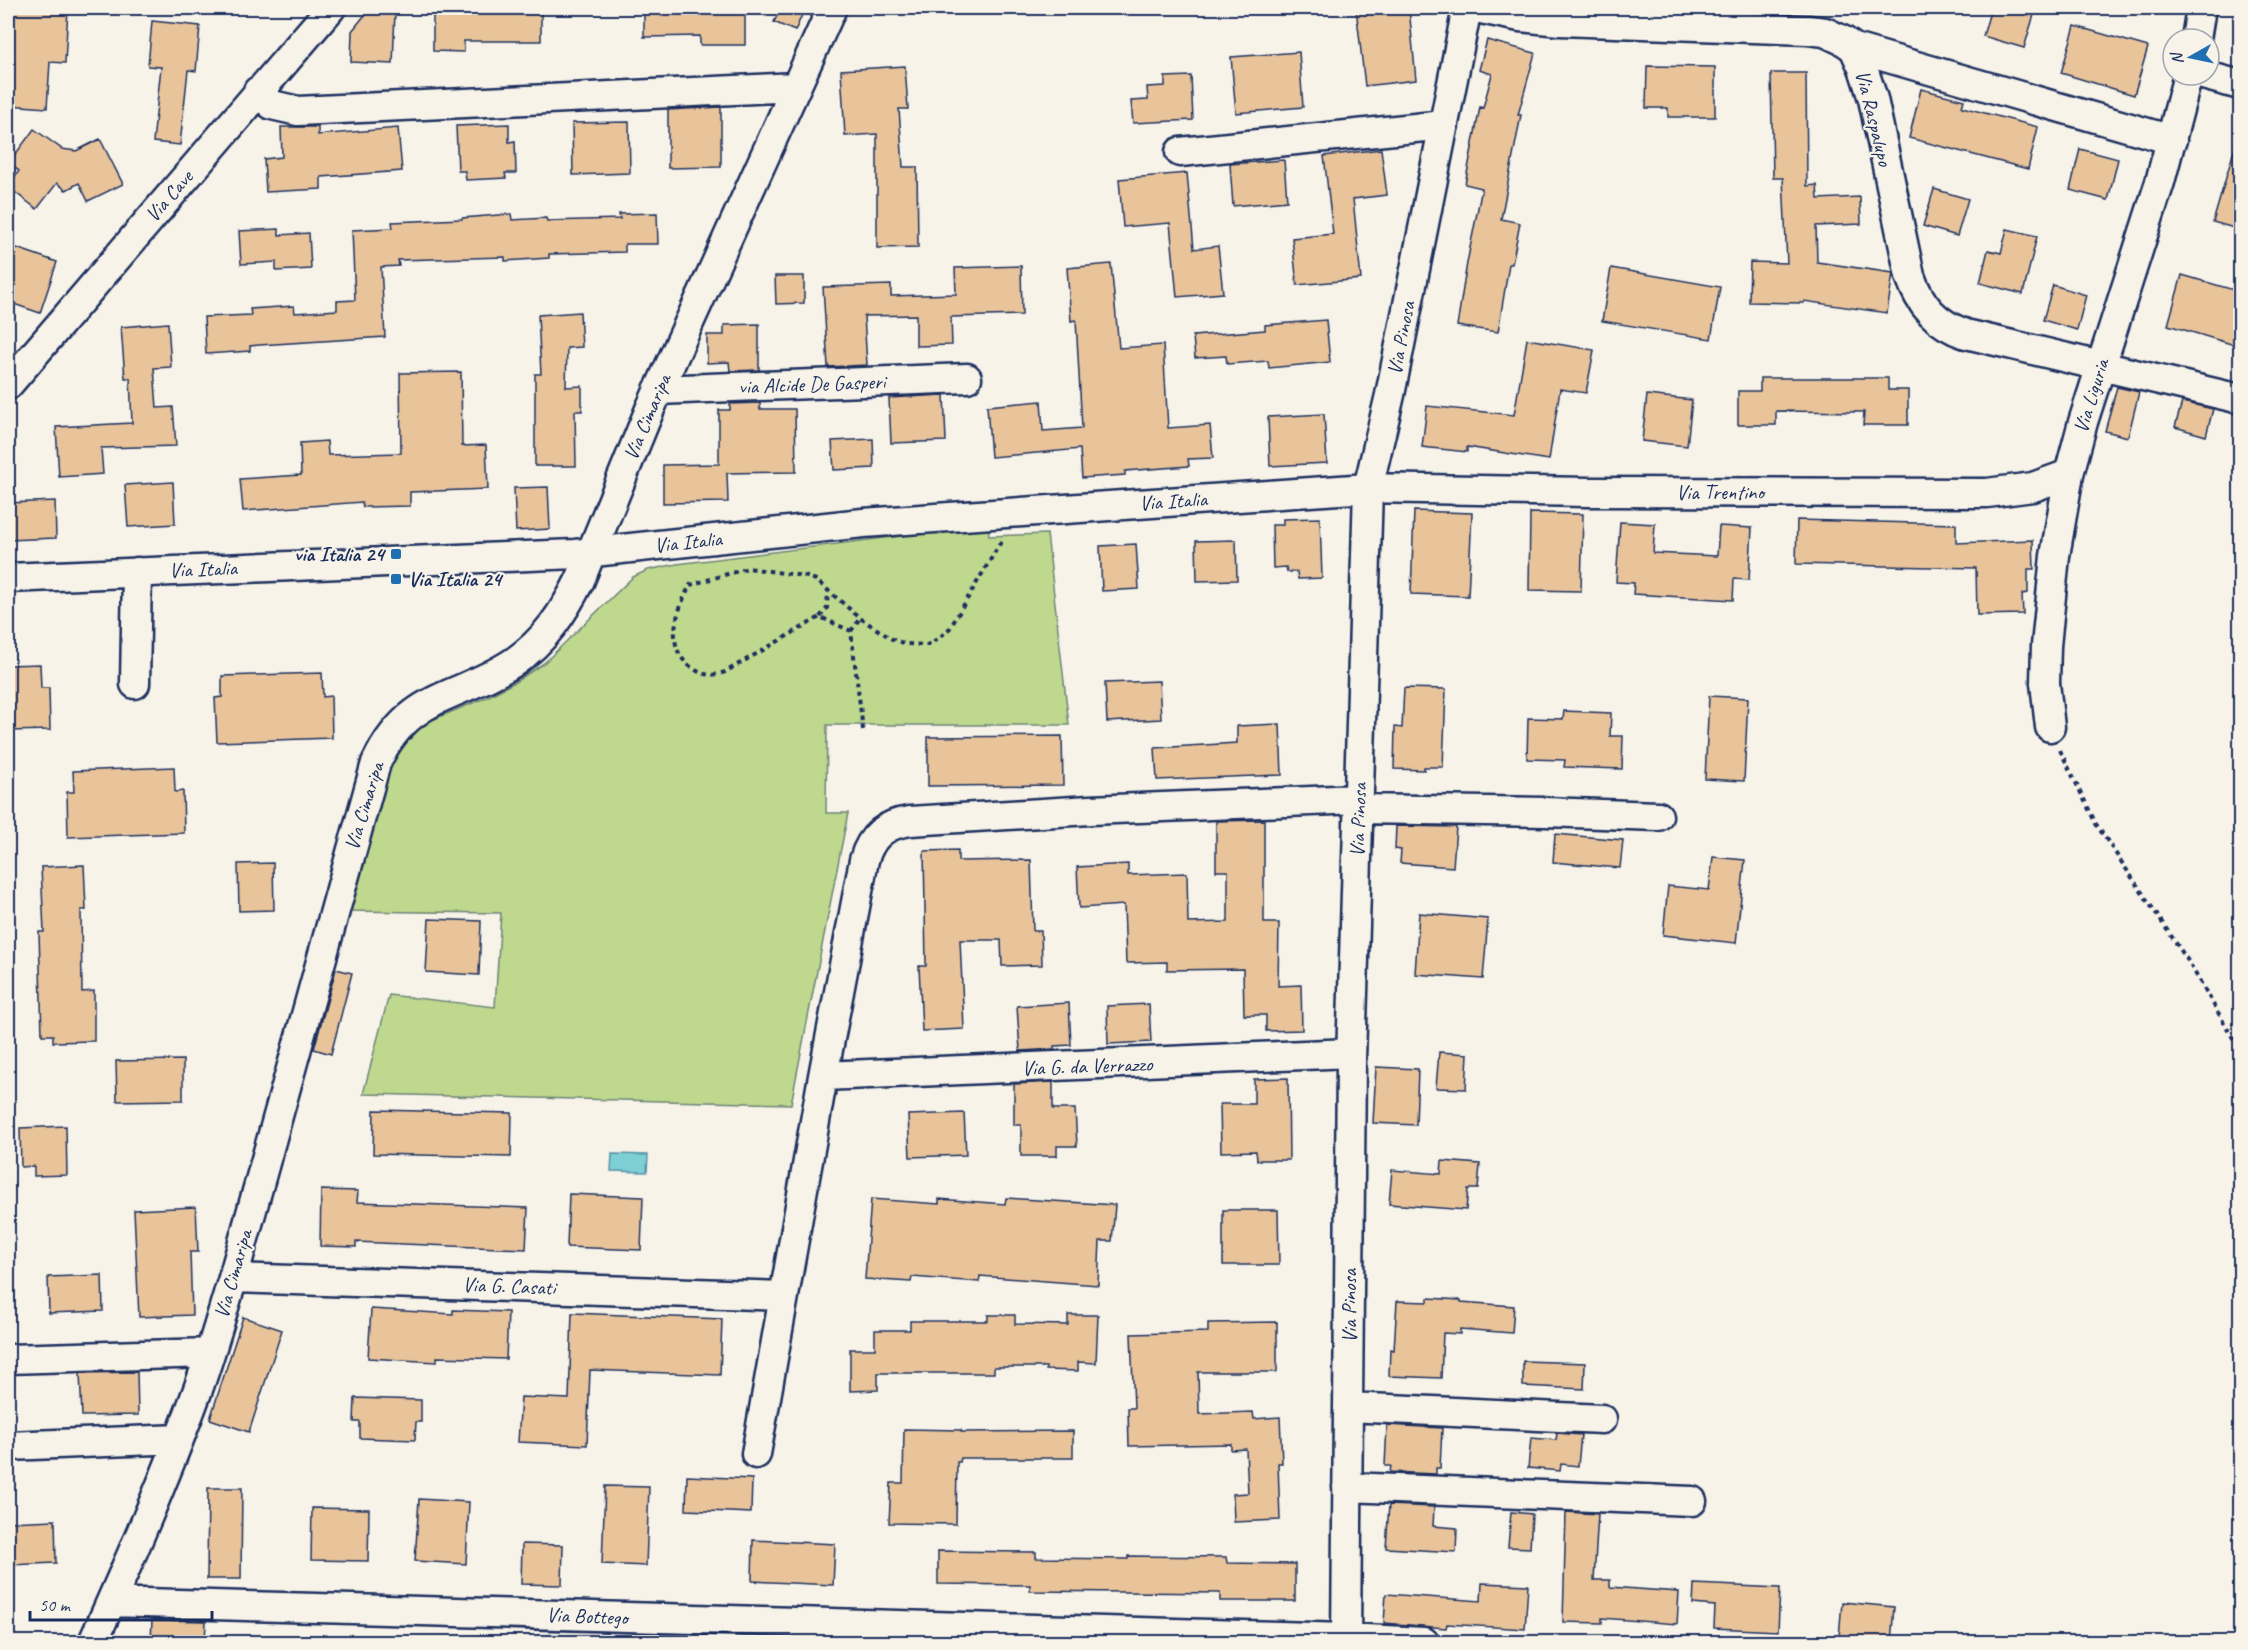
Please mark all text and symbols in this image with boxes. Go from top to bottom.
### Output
north arrow [2161,27,2221,87]
text: N [2166,50,2188,66]
street label: Via Raspalupo [1850,67,1899,170]
street label: Via Cave [139,163,200,227]
street label: Via Pinosa [1381,298,1421,377]
street label: Via Liguria [2067,354,2115,436]
street label: Via Cimaripa [617,368,678,464]
street label: via Alcide De Gasperi [738,368,889,400]
street label: Via Trentino [1676,479,1767,505]
street label: Via Italia [1138,486,1209,516]
street label: Via Italia [653,525,725,558]
place label: via Italia 24 [294,541,387,567]
marker: via Italia 24 [389,547,403,561]
street label: Via Italia [169,555,239,583]
place label: Via Italia 24 [408,566,504,592]
marker: Via Italia 24 [389,572,403,586]
street label: Via Cimaripa [338,757,390,853]
street label: Via Pinosa [1344,781,1372,857]
street label: Via G. da Verrazzo [1021,1051,1154,1081]
street label: Via Cimaripa [208,1225,259,1321]
street label: Via Pinosa [1336,1267,1362,1343]
street label: Via G. Casati [462,1271,559,1301]
scale bar [30,1584,212,1622]
text: 50 m [39,1594,72,1616]
street label: Via Bottego [546,1602,631,1631]

